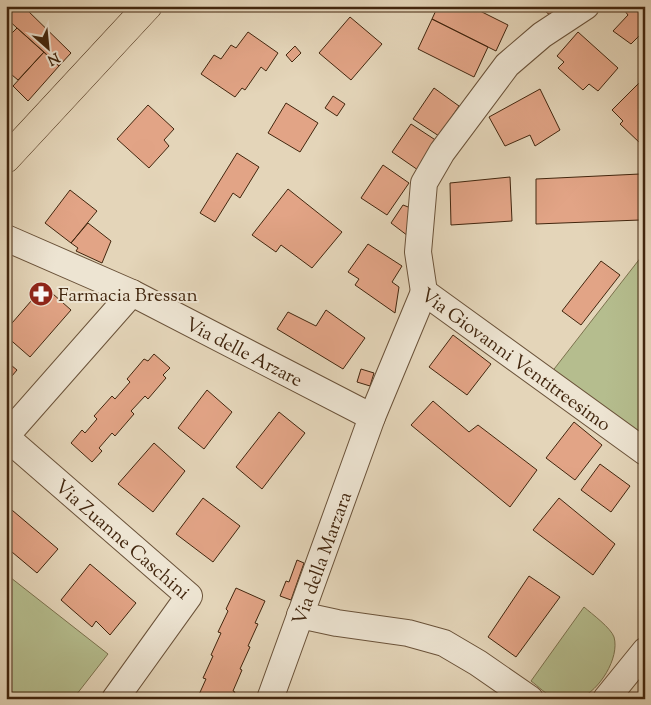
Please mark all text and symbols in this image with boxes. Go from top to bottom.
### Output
north arrow [22,22,72,72]
text: N [43,46,63,69]
pharmacy icon: Farmacia Bressan [28,281,54,307]
place label: Farmacia Bressan [58,283,198,310]
street label: Via Giovanni Ventitreesimo [414,283,616,439]
street label: Via delle Arzare [180,312,307,395]
street label: Via Zuanne Caschini [48,474,195,607]
street label: Via della Marzara [287,488,360,629]

